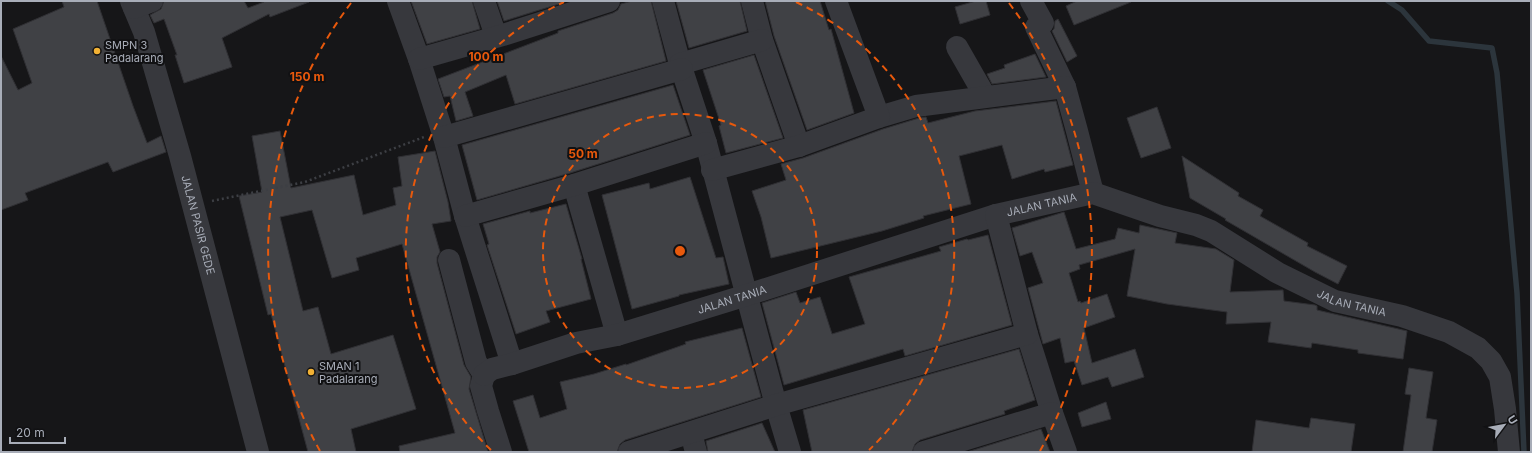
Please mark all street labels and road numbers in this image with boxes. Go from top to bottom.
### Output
street label: JALAN PASIR GEDE [178,174,218,276]
street label: JALAN TANIA [1005,190,1078,219]
street label: JALAN TANIA [696,282,769,317]
street label: JALAN TANIA [1315,286,1388,319]

